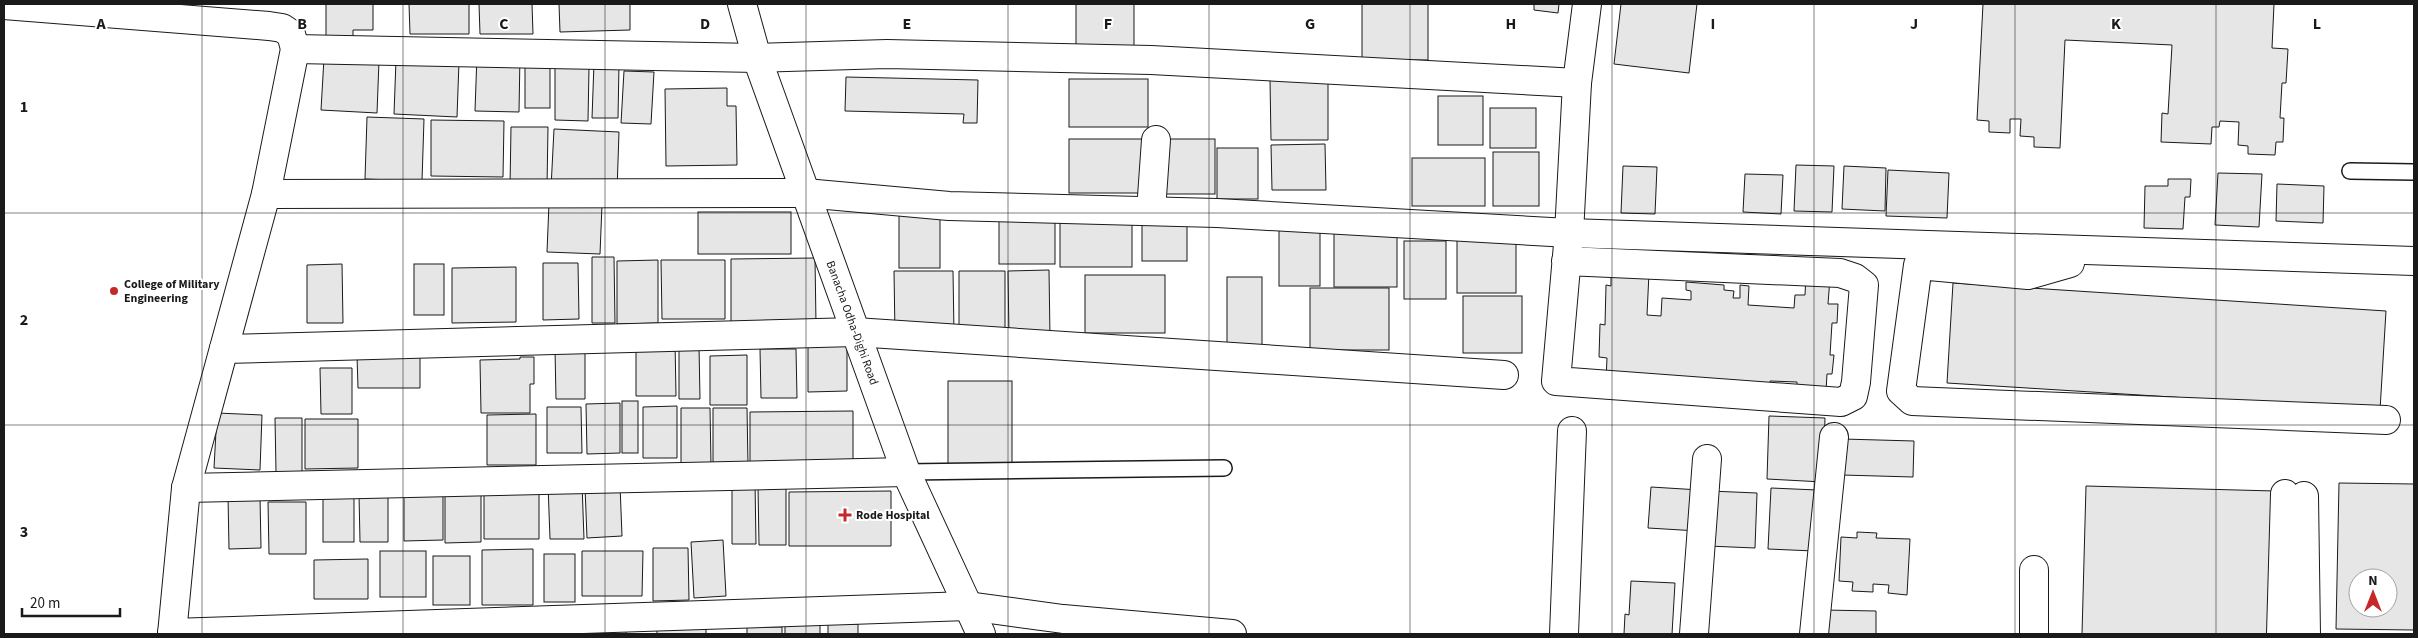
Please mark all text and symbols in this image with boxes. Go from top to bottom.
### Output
text: A [95,13,106,35]
text: B [297,13,307,35]
text: C [499,13,509,35]
text: D [700,13,710,35]
text: E [903,13,911,35]
text: F [1104,13,1112,35]
text: G [1305,13,1315,35]
text: H [1506,13,1516,35]
text: I [1711,13,1715,35]
text: J [1910,13,1918,35]
text: K [2111,13,2121,35]
text: L [2313,13,2321,35]
text: 1 [20,96,28,118]
street label: Banacha Odha-Dighi Road [822,258,882,388]
place label: College of Military Engineering [124,276,220,307]
marker: College of Military Engineering [108,285,120,297]
text: 2 [20,309,28,331]
place label: Rode Hospital [856,507,930,524]
marker: Rode Hospital [838,508,852,522]
text: 3 [20,521,28,543]
north arrow [2348,568,2398,618]
text: N [2368,571,2378,591]
scale bar [22,586,120,618]
text: 20 m [30,593,60,614]

